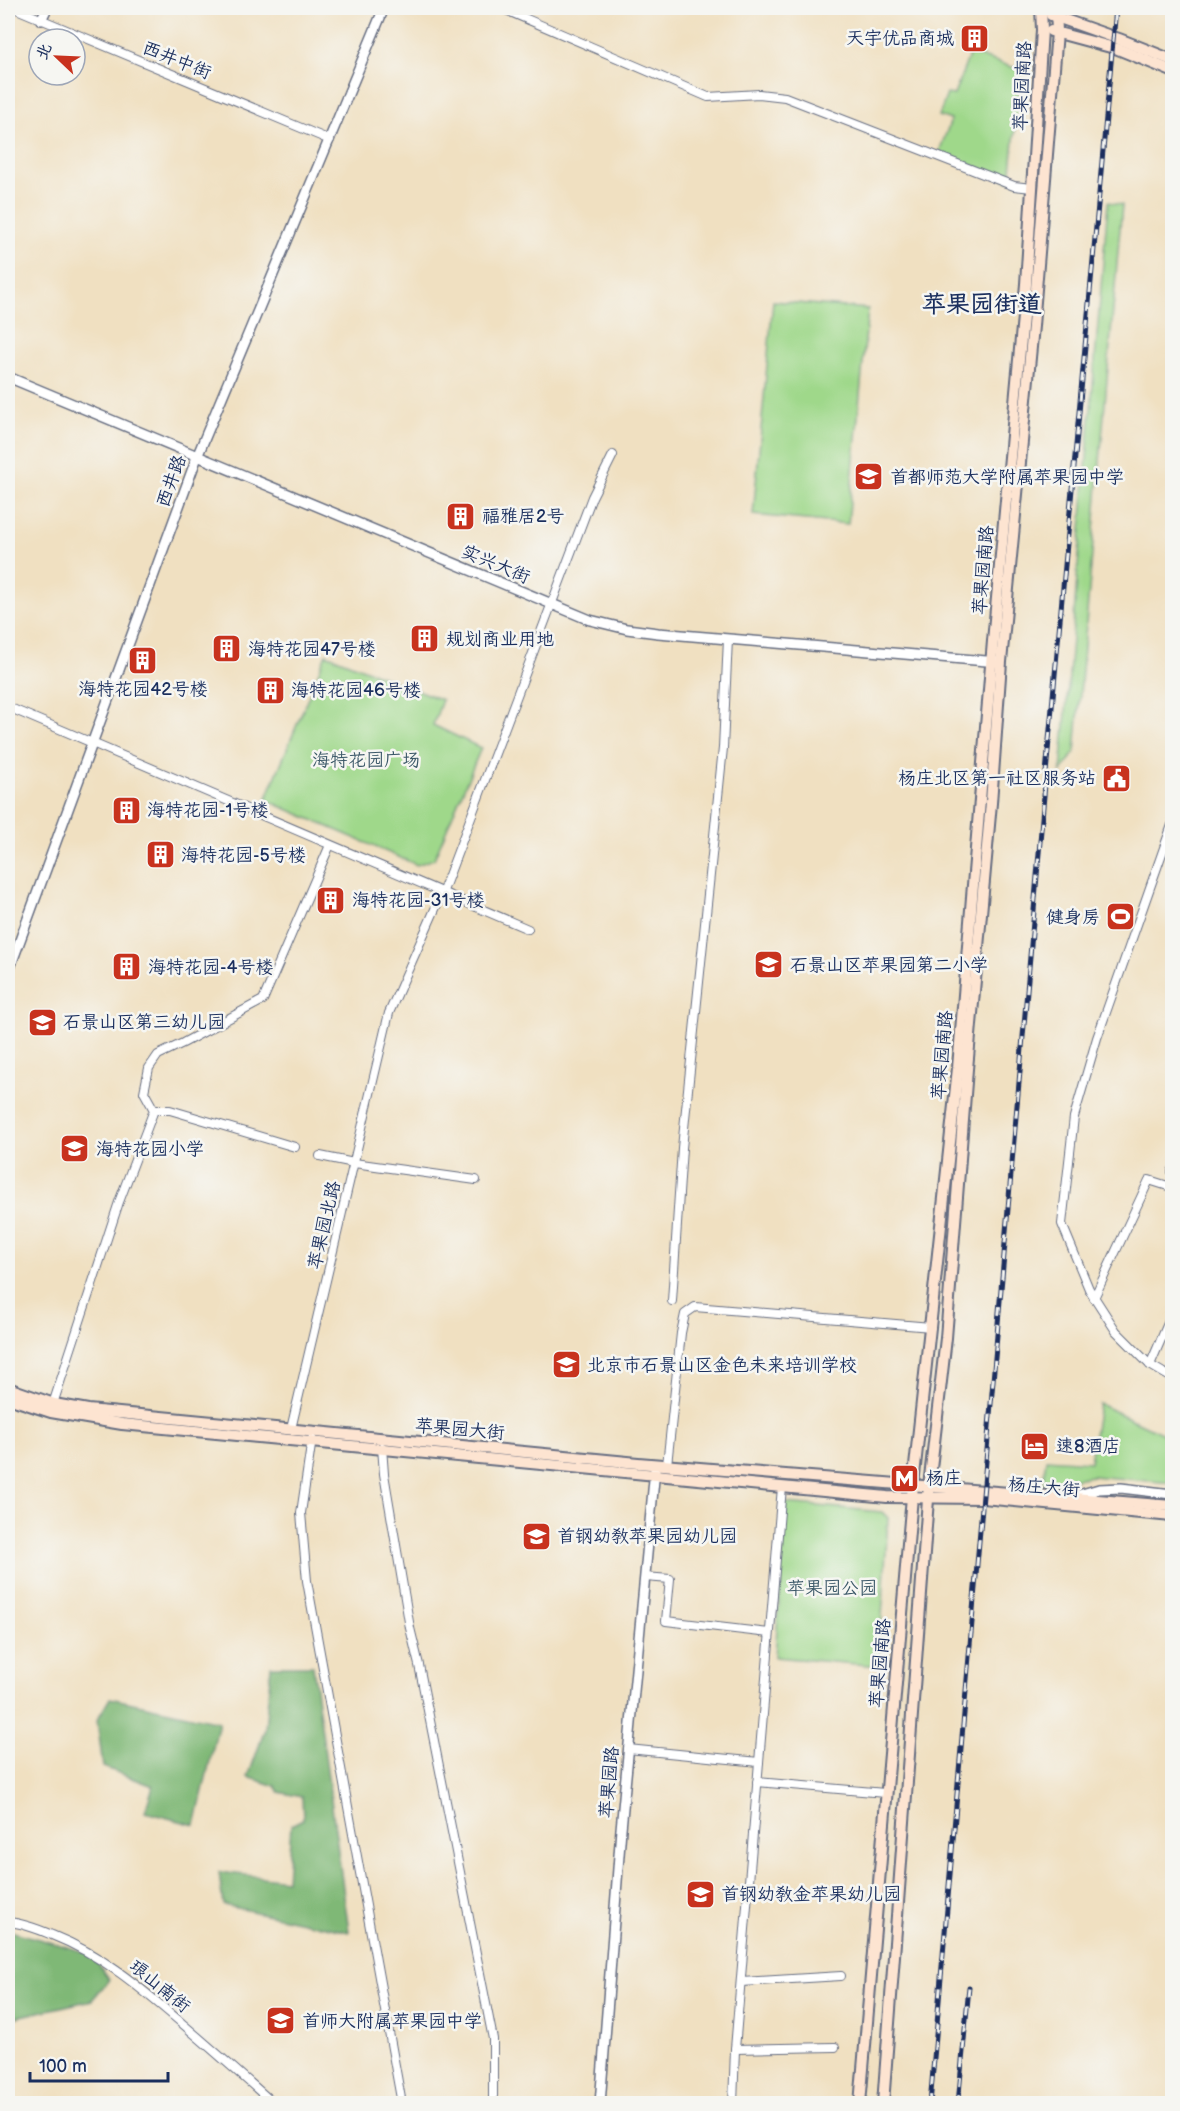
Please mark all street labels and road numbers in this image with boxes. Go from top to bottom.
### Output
street label: 西井中街 [140,37,214,84]
street label: 苹果园南路 [1010,41,1035,132]
street label: 西井路 [152,452,191,510]
street label: 苹果园南路 [969,524,998,616]
street label: 实兴大街 [459,541,533,588]
street label: 苹果园南路 [928,1009,957,1101]
street label: 苹果园北路 [304,1179,345,1271]
street label: 苹果园大街 [414,1415,506,1444]
street label: 杨庄大街 [1007,1474,1081,1501]
street label: 苹果园南路 [866,1617,895,1709]
street label: 苹果园路 [596,1745,623,1819]
street label: 琅山南街 [125,1956,194,2017]

